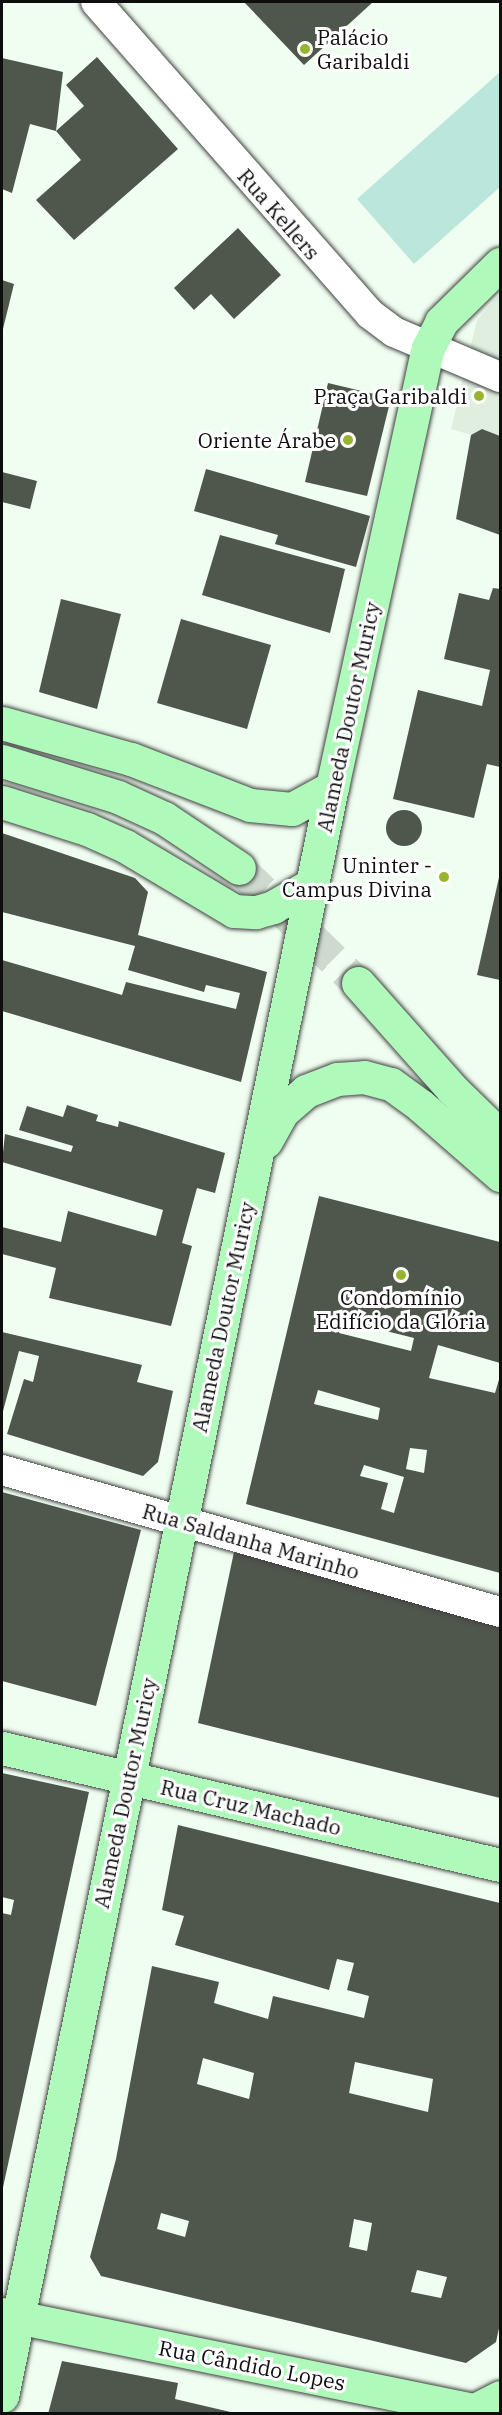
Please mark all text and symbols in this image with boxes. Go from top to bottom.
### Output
place label: Palácio Garibaldi [317,24,410,74]
marker: Palácio Garibaldi [298,42,312,56]
street label: Rua Kellers [233,163,325,265]
place label: Praça Garibaldi [314,383,467,409]
marker: Praça Garibaldi [472,389,486,403]
place label: Oriente Árabe [198,427,336,453]
marker: Oriente Árabe [341,433,355,447]
street label: Alameda Doutor Muricy [311,599,385,835]
place label: Uninter - Campus Divina [282,852,432,902]
marker: Uninter - Campus Divina [437,870,451,884]
street label: Alameda Doutor Muricy [186,1199,260,1435]
marker: Condomínio Edifício da Glória [394,1268,408,1282]
place label: Condomínio Edifício da Glória [316,1284,486,1334]
street label: Rua Saldanha Marinho [140,1498,362,1584]
street label: Alameda Doutor Muricy [88,1675,162,1911]
street label: Rua Cruz Machado [158,1774,344,1840]
street label: Rua Cândido Lopes [157,2335,347,2395]

